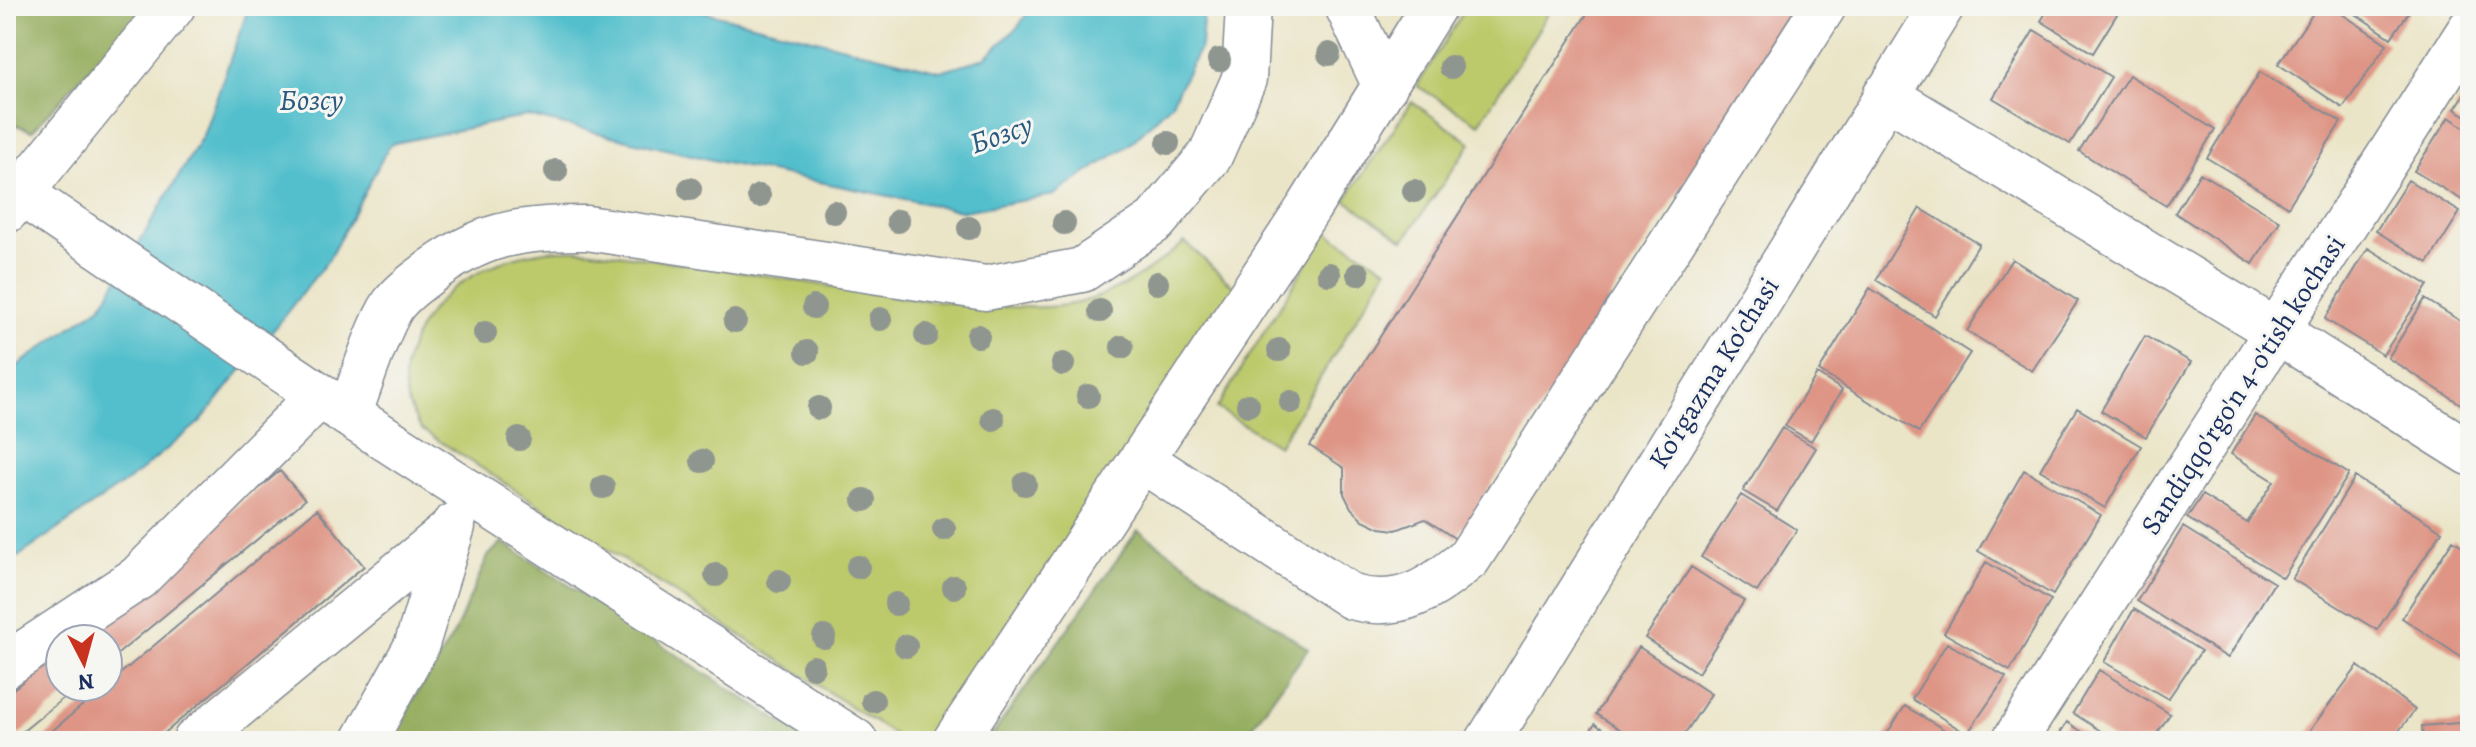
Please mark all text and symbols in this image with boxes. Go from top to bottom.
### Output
water label: Бозсу [279,80,344,120]
water label: Бозсу [964,104,1038,163]
street label: Sandiqqo'rgo'n 4-o'tish kochasi [2132,228,2354,542]
street label: Ko'rgazma Ko'chasi [1640,270,1788,476]
north arrow [44,623,124,703]
text: N [76,666,96,698]

